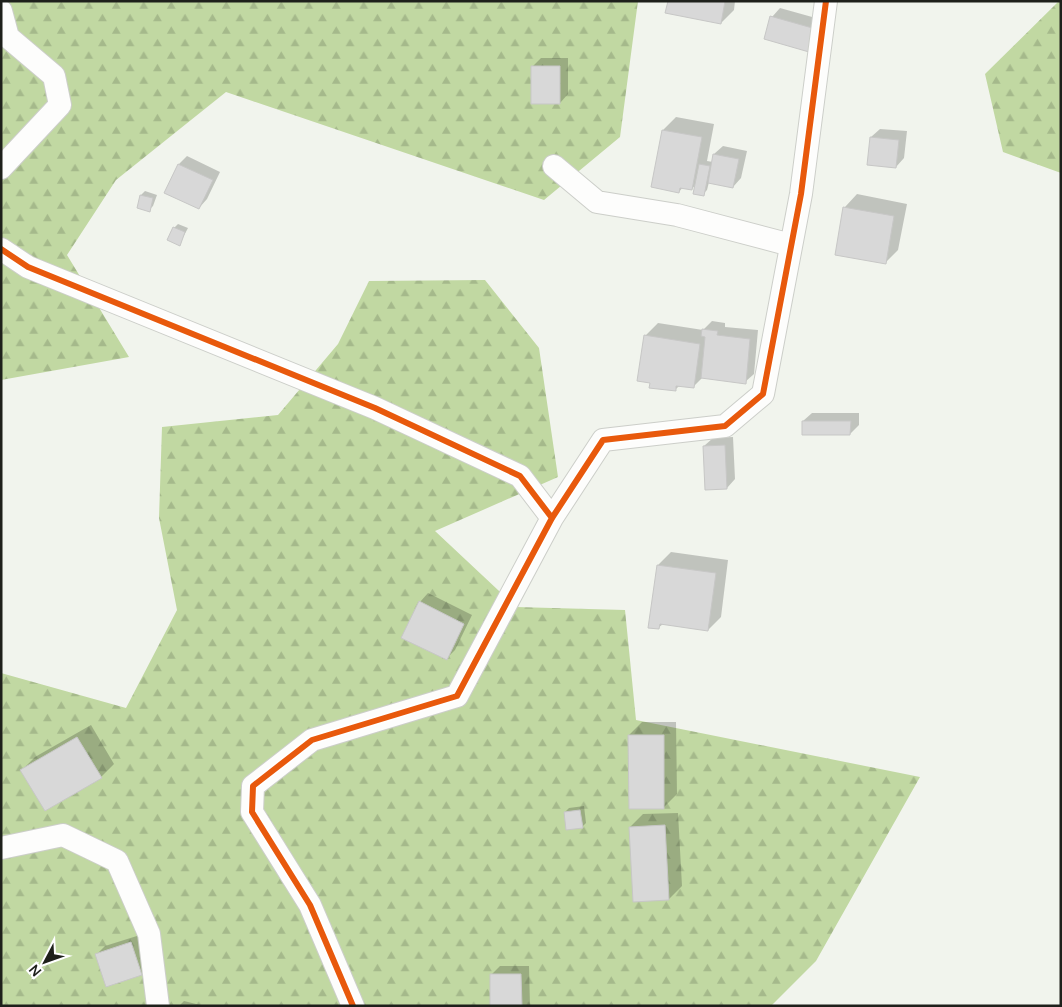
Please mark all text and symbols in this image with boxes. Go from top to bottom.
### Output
north arrow [20,937,70,987]
text: N [24,961,45,981]

